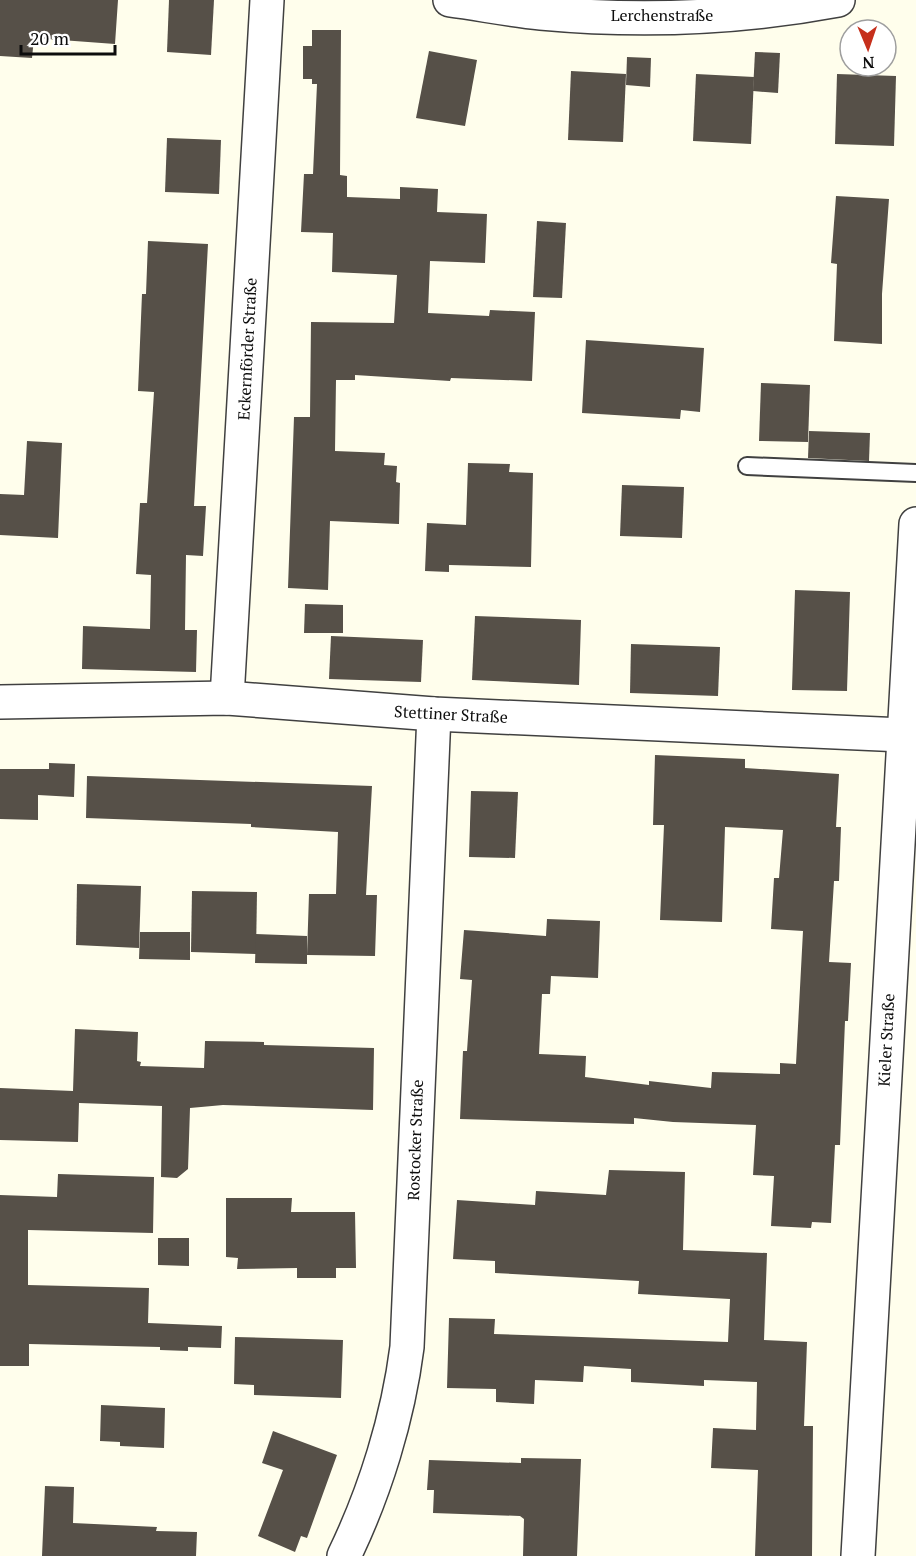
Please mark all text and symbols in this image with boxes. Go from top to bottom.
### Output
street label: Lerchenstraße [611,4,713,26]
scale bar [21,18,116,56]
north arrow [838,18,898,78]
text: 20 m [30,26,70,50]
text: N [862,52,875,74]
street label: Eckernförder Straße [232,277,262,421]
street label: Stettiner Straße [394,700,508,728]
street label: Kieler Straße [873,993,899,1087]
street label: Rostocker Straße [402,1079,428,1201]

